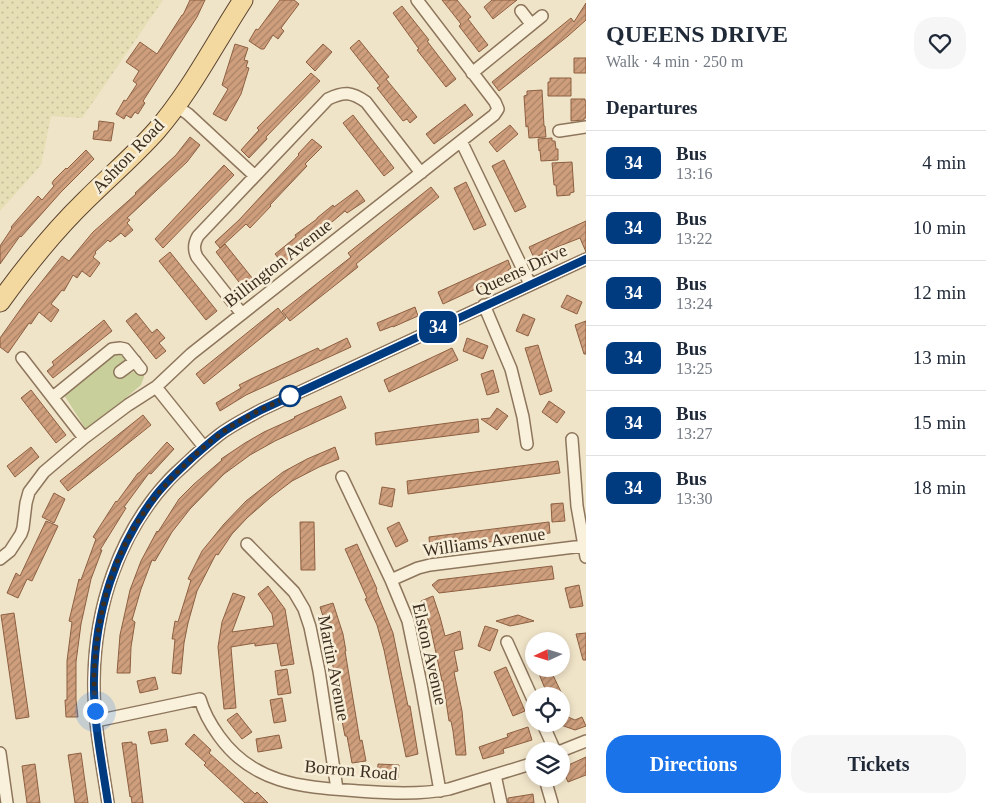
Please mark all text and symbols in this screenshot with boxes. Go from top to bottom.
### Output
button: heart [914,17,966,69]
text: QUEENS DRIVE [606,21,788,47]
text: Walk · 4 min · 250 m [606,53,743,70]
text: Departures [606,97,697,118]
street label: Ashton Road [88,115,168,197]
text: Bus [676,143,707,164]
text: 4 min [922,152,966,173]
text: 34 [625,153,643,173]
text: 13:16 [676,165,712,182]
text: Bus [676,208,707,229]
street label: Billington Avenue [220,215,336,311]
text: 10 min [913,217,966,238]
text: 34 [625,218,643,238]
text: 13:22 [676,230,712,247]
street label: Queens Drive [472,240,570,300]
text: Bus [676,273,707,294]
text: 12 min [913,282,966,303]
text: 34 [625,283,643,303]
text: 13:24 [676,295,712,312]
line badge: 34 [416,311,460,343]
text: 34 [429,317,447,337]
text: Bus [676,338,707,359]
text: 13 min [913,347,966,368]
text: 34 [625,348,643,368]
text: 13:25 [676,360,712,377]
unlabelled marker [279,385,301,407]
text: Bus [676,403,707,424]
text: 15 min [913,412,966,433]
text: 34 [625,413,643,433]
text: 13:27 [676,425,712,442]
text: Bus [676,468,707,489]
text: 18 min [913,477,966,498]
text: 34 [625,478,643,498]
text: 13:30 [676,490,712,507]
street label: Williams Avenue [421,524,547,560]
street label: Elston Avenue [409,601,451,707]
street label: Martin Avenue [314,614,354,723]
north arrow [525,632,570,678]
map controls [525,632,570,787]
button: locate [525,687,570,732]
your location [83,699,108,724]
button: Directions [606,735,781,793]
button: Tickets [791,735,966,793]
button: layers [525,742,570,787]
street label: Borron Road [304,756,398,784]

